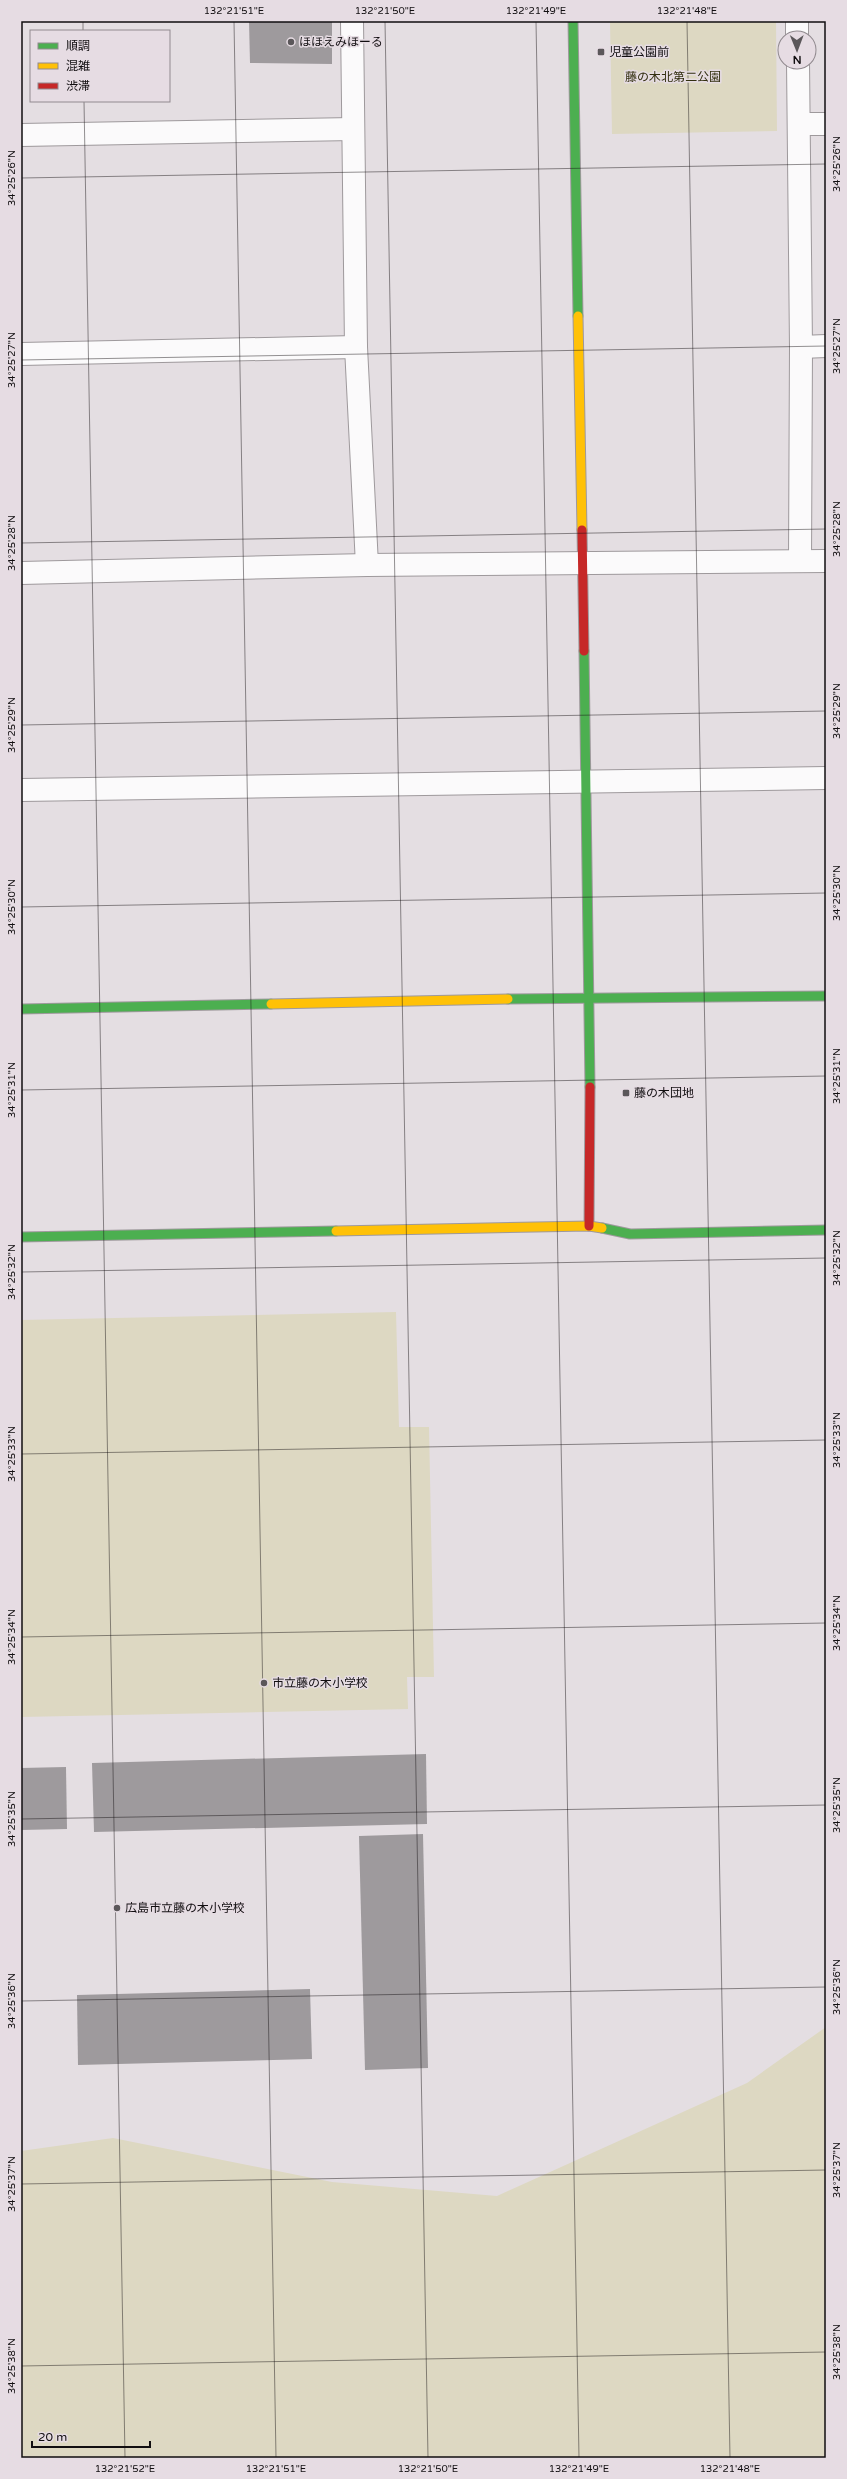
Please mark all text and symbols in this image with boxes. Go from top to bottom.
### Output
text: 132°21'51"E [204,5,264,17]
text: 132°21'50"E [355,5,415,17]
text: 132°21'49"E [506,5,566,17]
text: 132°21'48"E [657,5,717,17]
legend [30,30,170,102]
north arrow [777,30,817,70]
place label: ほほえみほーる [299,35,383,49]
marker: ほほえみほーる [286,37,296,47]
text: 順調 [66,39,90,53]
place label: 児童公園前 [609,45,669,59]
marker: 児童公園前 [596,47,606,57]
text: N [793,53,802,66]
text: 混雑 [66,59,90,73]
park label: 藤の木北第二公園 [625,70,721,84]
text: 渋滞 [66,79,90,93]
text: 34°25'26"N [831,136,843,192]
text: 34°25'26"N [6,150,18,206]
text: 34°25'27"N [831,318,843,374]
text: 34°25'27"N [6,332,18,388]
text: 34°25'28"N [831,501,843,557]
text: 34°25'28"N [6,515,18,571]
text: 34°25'29"N [831,683,843,739]
text: 34°25'29"N [6,697,18,753]
text: 34°25'30"N [831,865,843,921]
text: 34°25'30"N [6,879,18,935]
text: 34°25'31"N [831,1048,843,1104]
text: 34°25'31"N [6,1062,18,1118]
place label: 藤の木団地 [634,1086,694,1100]
marker: 藤の木団地 [621,1088,631,1098]
text: 34°25'32"N [831,1230,843,1286]
text: 34°25'32"N [6,1244,18,1300]
text: 34°25'33"N [831,1412,843,1468]
text: 34°25'33"N [6,1426,18,1482]
text: 34°25'34"N [831,1595,843,1651]
text: 34°25'34"N [6,1609,18,1665]
place label: 市立藤の木小学校 [272,1676,368,1690]
marker: 市立藤の木小学校 [259,1678,269,1688]
text: 34°25'35"N [831,1777,843,1833]
text: 34°25'35"N [6,1791,18,1847]
place label: 広島市立藤の木小学校 [125,1901,245,1915]
marker: 広島市立藤の木小学校 [112,1903,122,1913]
text: 34°25'36"N [831,1959,843,2015]
text: 34°25'36"N [6,1973,18,2029]
text: 34°25'37"N [831,2142,843,2198]
text: 34°25'37"N [6,2156,18,2212]
text: 34°25'38"N [831,2324,843,2380]
text: 34°25'38"N [6,2338,18,2394]
scale bar [32,2423,150,2449]
text: 20 m [38,2430,67,2444]
text: 132°21'52"E [95,2463,155,2475]
text: 132°21'51"E [246,2463,306,2475]
text: 132°21'50"E [398,2463,458,2475]
text: 132°21'49"E [549,2463,609,2475]
text: 132°21'48"E [700,2463,760,2475]

